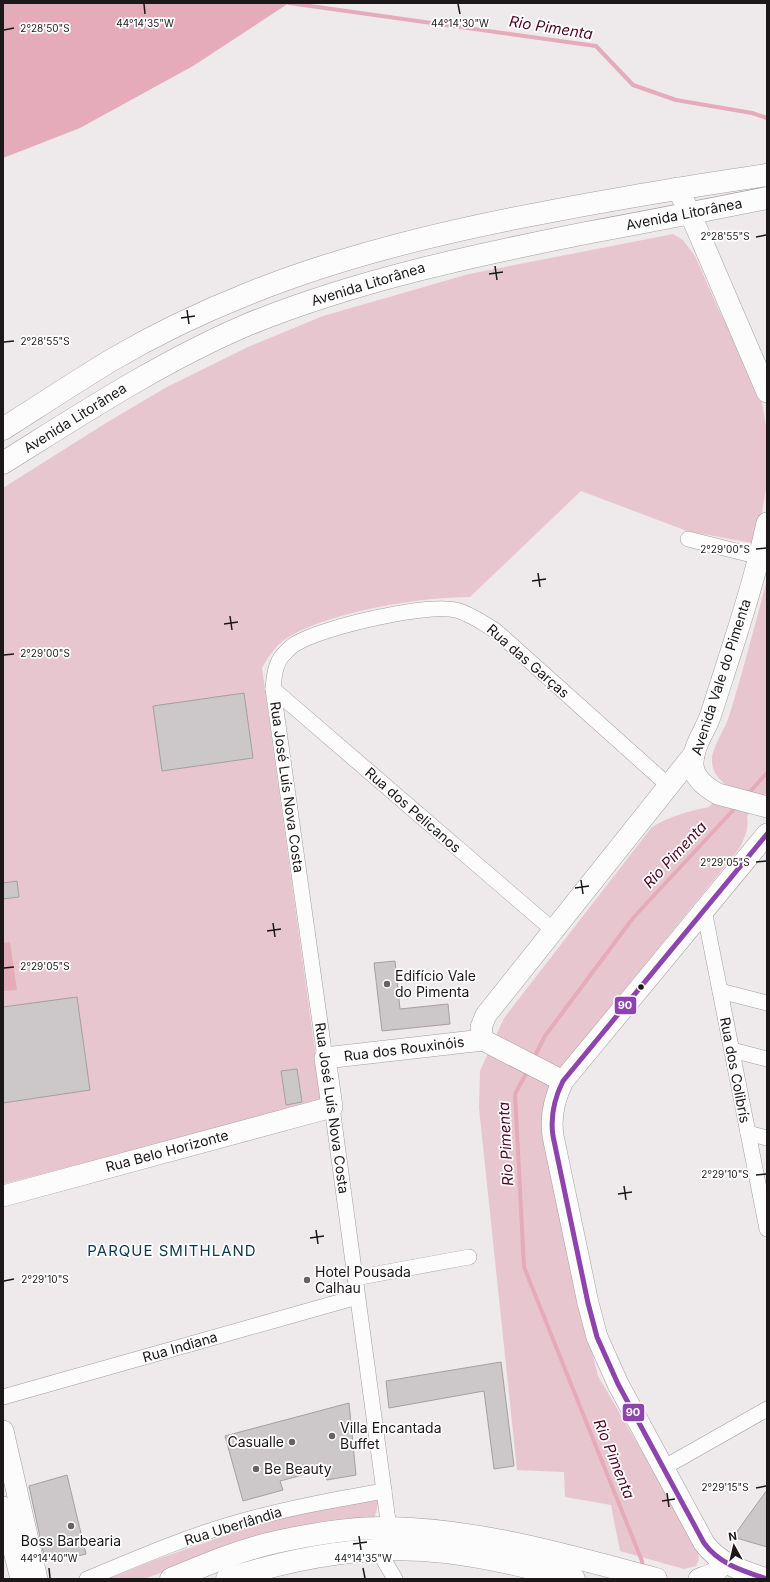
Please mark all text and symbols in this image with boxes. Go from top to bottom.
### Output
water label: Rio Pimenta [508,12,594,43]
text: 44°14'35"W [116,17,174,29]
text: 44°14'30"W [431,17,489,29]
text: 2°28'50"S [20,22,70,34]
street label: Avenida Litorânea [624,194,744,233]
text: 2°28'55"S [700,230,750,242]
street label: Avenida Litorânea [309,258,427,309]
text: 2°28'55"S [20,335,70,347]
street label: Avenida Litorânea [20,379,129,456]
text: 2°29'00"S [700,543,750,555]
street label: Avenida Vale do Pimenta [687,597,754,757]
street label: Rua das Garças [484,620,573,701]
text: 2°29'00"S [20,647,70,659]
street label: Rua José Luís Nova Costa [267,700,308,874]
street label: Rua dos Pelicanos [362,763,465,856]
water label: Rio Pimenta [639,817,710,892]
text: 2°29'05"S [700,856,750,868]
text: 2°29'05"S [20,960,70,972]
place label: Edifício Vale do Pimenta [395,967,476,1000]
marker: Edifício Vale do Pimenta [382,979,392,989]
unlabelled marker [636,982,646,992]
line badge: 90 [614,996,637,1015]
text: 90 [618,998,632,1012]
street label: Rua dos Colibrís [717,1015,754,1124]
street label: Rua José Luís Nova Costa [312,1021,353,1195]
street label: Rua dos Rouxinóis [343,1033,465,1064]
water label: Rio Pimenta [494,1101,517,1187]
street label: Rua Belo Horizonte [104,1126,230,1175]
text: 2°29'10"S [701,1168,749,1180]
district label: PARQUE SMITHLAND [87,1241,257,1260]
place label: Hotel Pousada Calhau [315,1263,411,1296]
text: 2°29'10"S [21,1273,69,1285]
marker: Hotel Pousada Calhau [302,1275,312,1285]
street label: Rua Indiana [140,1328,219,1365]
line badge: 90 [622,1403,645,1422]
text: 90 [626,1405,640,1419]
water label: Rio Pimenta [590,1416,639,1501]
place label: Villa Encantada Buffet [340,1419,442,1452]
marker: Villa Encantada Buffet [327,1431,337,1441]
place label: Casualle [227,1433,284,1450]
marker: Casualle [287,1437,297,1447]
place label: Be Beauty [264,1460,332,1477]
marker: Be Beauty [251,1464,261,1474]
text: 2°29'15"S [701,1481,749,1493]
street label: Rua Uberlândia [182,1503,284,1548]
marker: Boss Barbearia [66,1521,76,1531]
north arrow [714,1526,754,1566]
text: N [727,1529,738,1544]
place label: Boss Barbearia [21,1532,121,1549]
text: 44°14'40"W [20,1552,78,1564]
text: 44°14'35"W [334,1552,392,1564]

